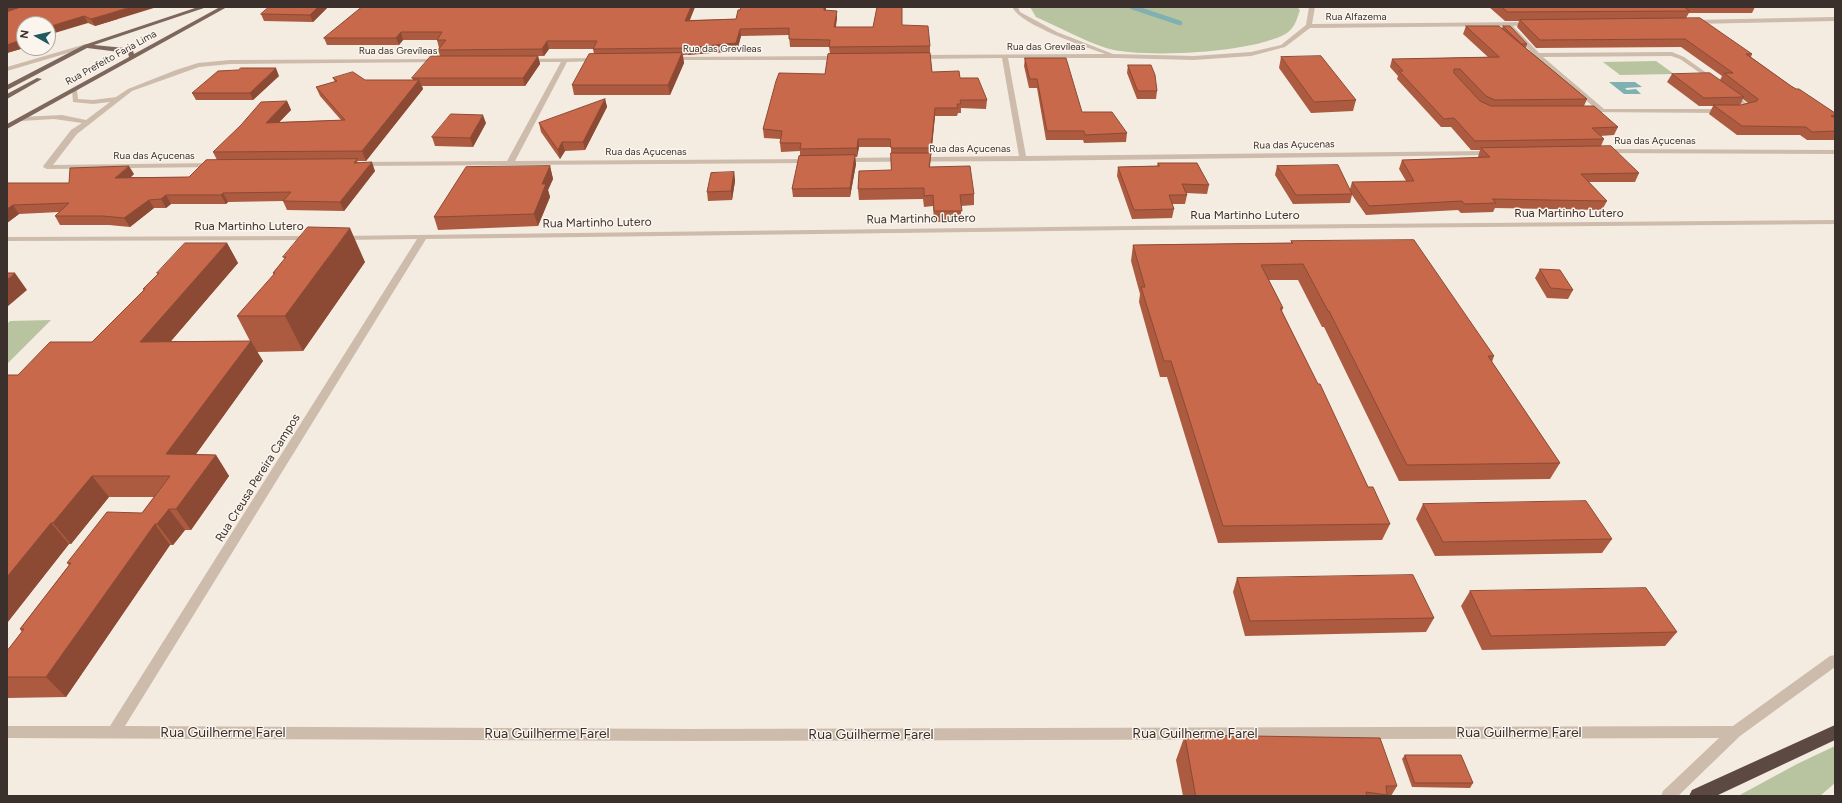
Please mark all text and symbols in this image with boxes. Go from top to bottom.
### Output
street label: Rua Alfazema [1325,11,1387,23]
north arrow [16,16,56,56]
street label: Rua Prefeito Faria Lima [63,28,159,88]
text: N [18,29,32,40]
street label: Rua das Grevíleas [1007,41,1085,53]
street label: Rua das Grevíleas [683,43,761,55]
street label: Rua das Grevíleas [359,45,437,57]
street label: Rua das Açucenas [1614,135,1696,147]
street label: Rua das Açucenas [1253,138,1335,152]
street label: Rua das Açucenas [929,143,1011,155]
street label: Rua das Açucenas [605,146,687,158]
street label: Rua das Açucenas [113,150,195,162]
street label: Rua Martinho Lutero [1514,206,1624,220]
street label: Rua Martinho Lutero [1190,208,1300,222]
street label: Rua Martinho Lutero [866,211,976,227]
street label: Rua Martinho Lutero [542,215,652,231]
street label: Rua Martinho Lutero [194,219,304,233]
street label: Rua Creusa Pereira Campos [213,411,303,545]
street label: Rua Guilherme Farel [160,725,286,741]
street label: Rua Guilherme Farel [1456,725,1582,741]
street label: Rua Guilherme Farel [484,726,610,742]
street label: Rua Guilherme Farel [1132,726,1258,742]
street label: Rua Guilherme Farel [808,727,934,743]

